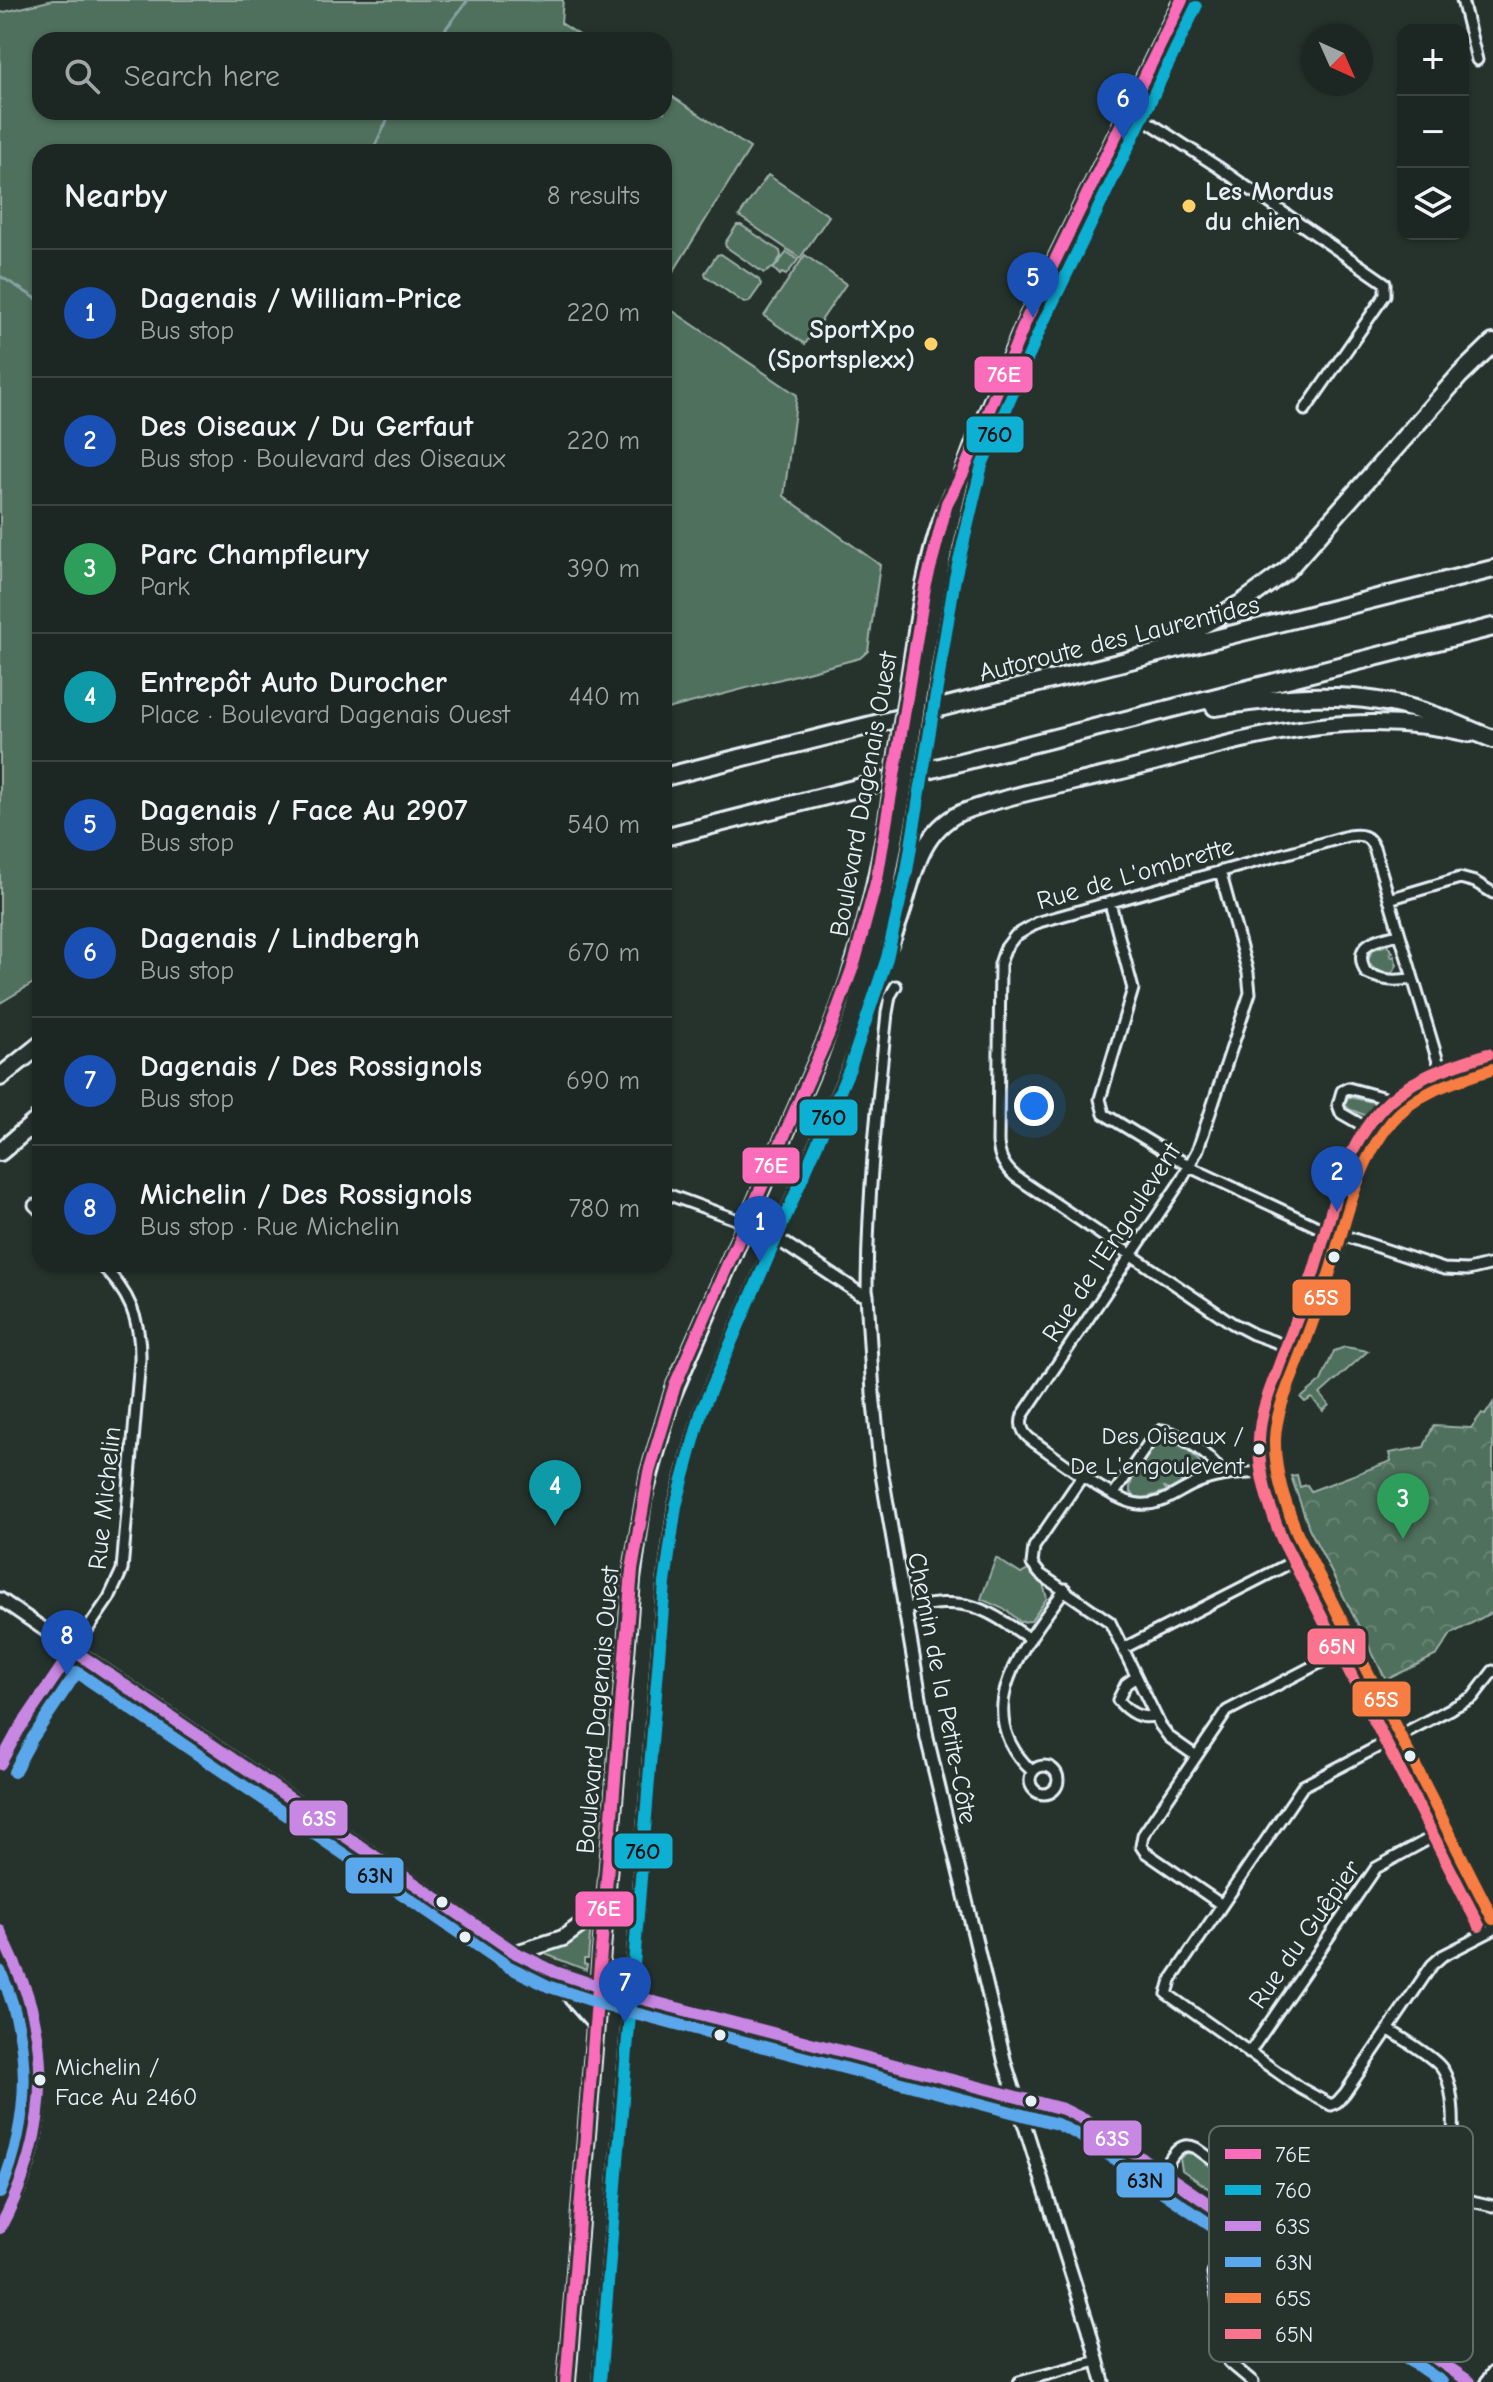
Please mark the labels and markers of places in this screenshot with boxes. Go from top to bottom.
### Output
pin: 6 [1097,73,1149,139]
place label: Les Mordus du chien [1205,177,1334,237]
marker: Les Mordus du chien [1180,197,1198,215]
pin: 5 [1007,252,1059,318]
place label: SportXpo (Sportsplexx) [767,315,915,375]
marker: SportXpo (Sportsplexx) [922,335,940,353]
pin: 2 [1311,1146,1363,1212]
pin: 1 [734,1196,786,1262]
unlabelled marker [1326,1249,1342,1265]
place label: Des Oiseaux / De L'engoulevent [1070,1422,1245,1480]
marker: Des Oiseaux / De L'engoulevent [1251,1441,1267,1457]
pin: 4 [529,1460,581,1526]
pin: 3 [1377,1473,1429,1539]
pin: 8 [41,1610,93,1676]
unlabelled marker [1402,1748,1418,1764]
unlabelled marker [434,1894,450,1910]
unlabelled marker [457,1929,473,1945]
pin: 7 [599,1957,651,2023]
unlabelled marker [712,2027,728,2043]
place label: Michelin / Face Au 2460 [55,2053,197,2111]
marker: Michelin / Face Au 2460 [32,2072,48,2088]
unlabelled marker [1023,2093,1039,2109]

